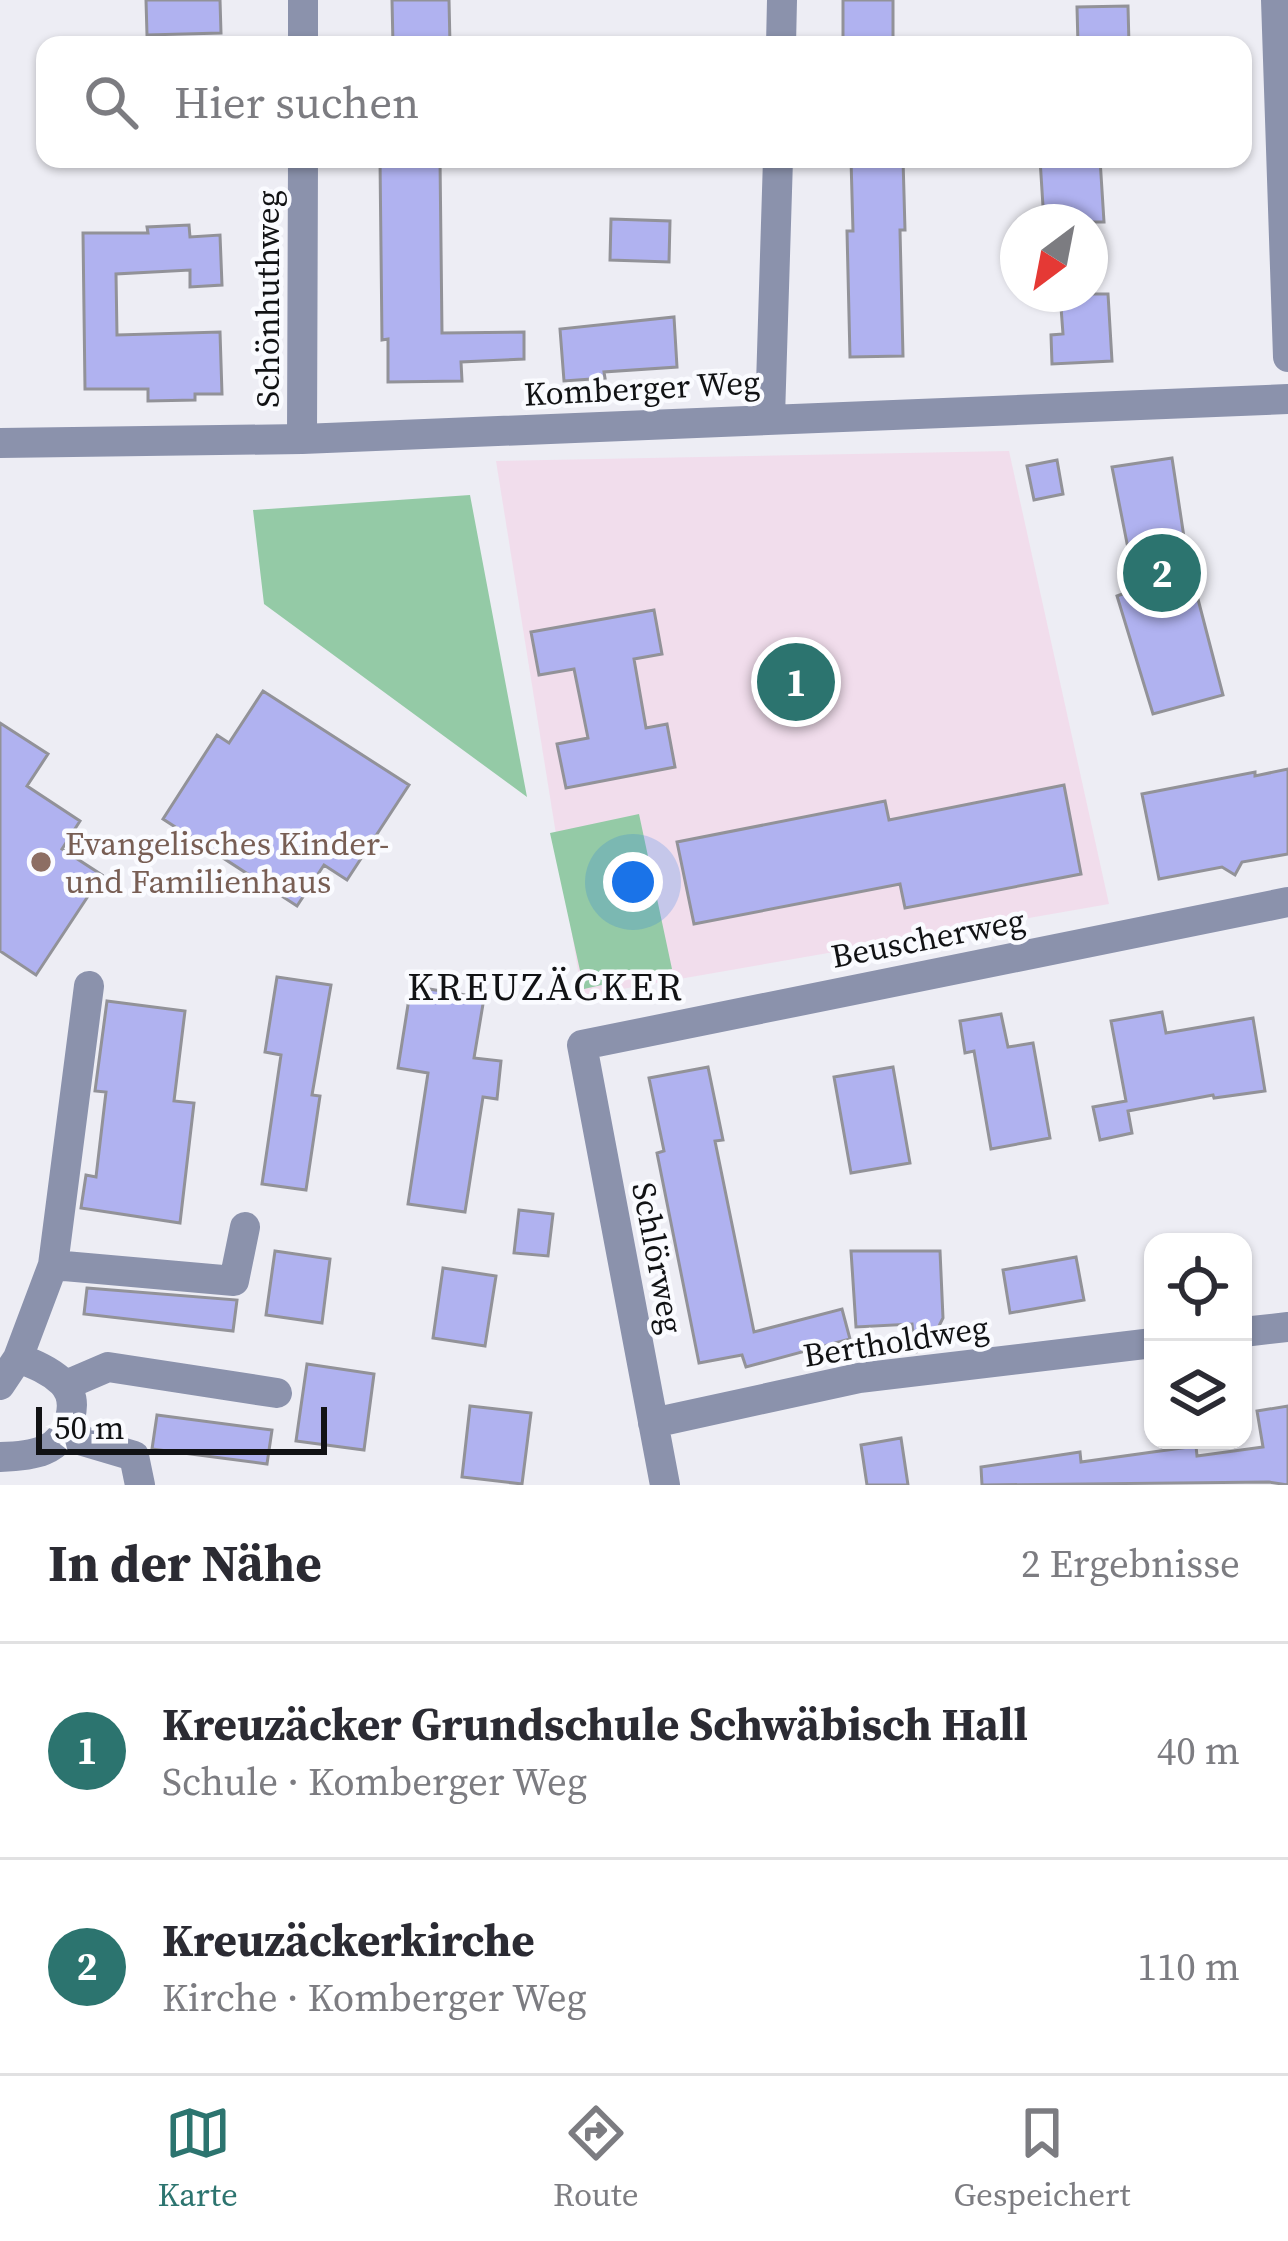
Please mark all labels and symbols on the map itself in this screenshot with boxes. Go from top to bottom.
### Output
street label: Schönhuthweg [245,190,290,408]
north arrow [1000,204,1108,312]
street label: Komberger Weg [523,359,761,417]
pin: 2 [1123,528,1201,618]
pin: 1 [757,637,835,727]
place label: Evangelisches Kinder- und Familienhaus [65,821,389,904]
marker: Evangelisches Kinder- und Familienhaus [28,849,54,875]
your location [603,852,663,912]
street label: Beuscherweg [827,897,1029,979]
district label: KREUZÄCKER [407,960,685,1013]
street label: Schlörweg [621,1179,695,1337]
street label: Bertholdweg [800,1304,992,1378]
scale bar [36,1401,327,1454]

